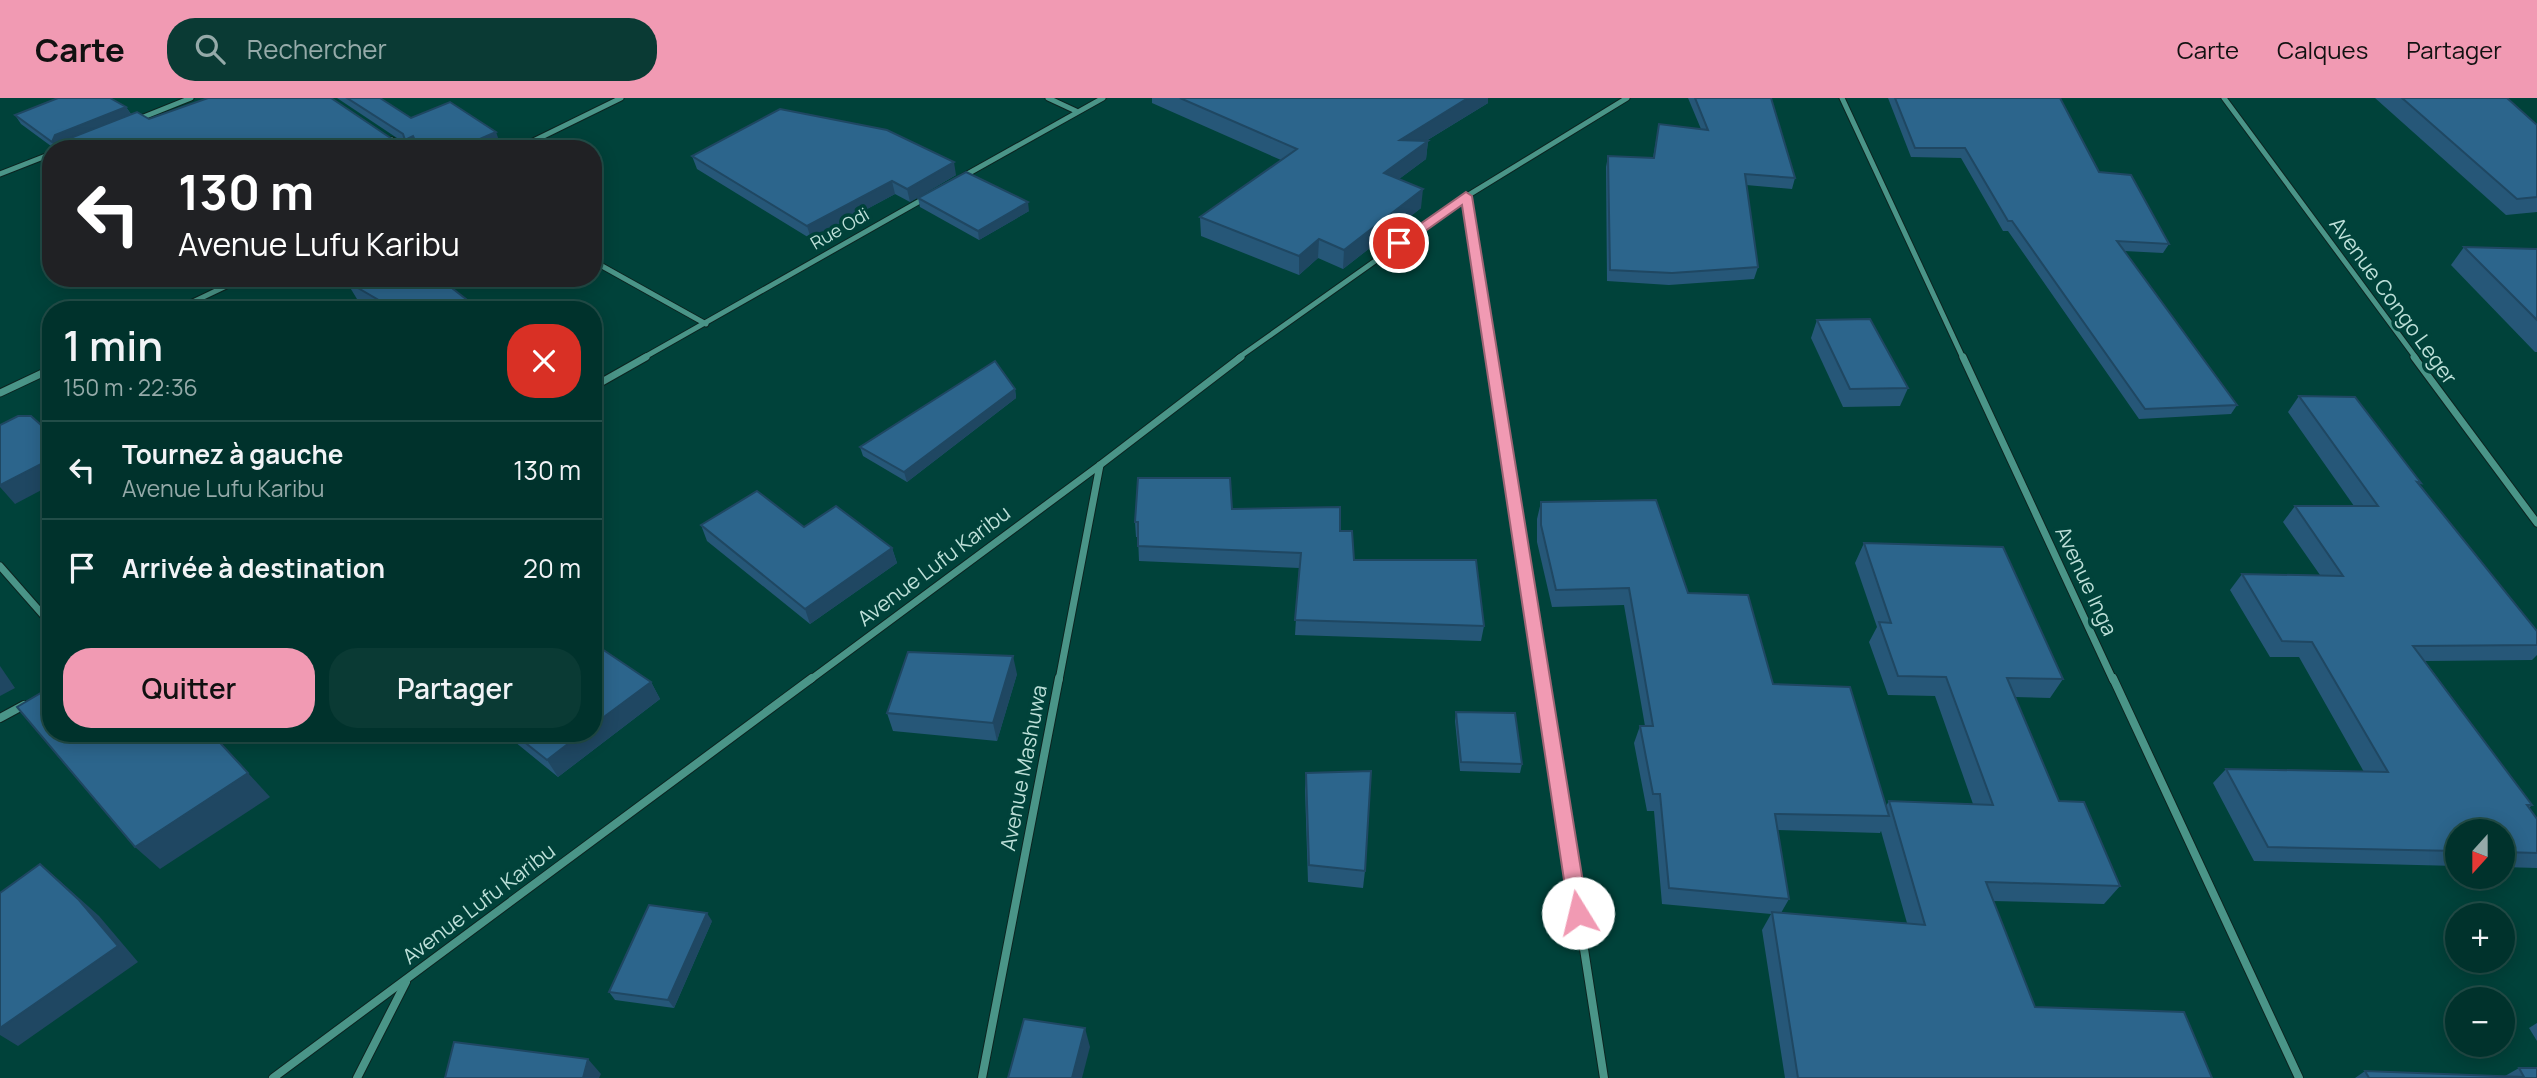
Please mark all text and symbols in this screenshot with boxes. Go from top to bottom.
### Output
search box [167,18,657,81]
text: Carte [35,27,125,72]
icon: search [191,30,229,68]
text: Rechercher [247,31,387,67]
text: Carte [2177,33,2239,66]
text: Calques [2277,33,2368,66]
text: Partager [2406,33,2502,66]
text: 130 m [178,158,314,225]
icon: left [63,168,154,259]
street label: Rue Odi [806,202,873,255]
street label: Avenue Congo Leger [2324,211,2464,390]
pin [1369,213,1429,273]
text: Avenue Lufu Karibu [178,222,460,266]
icon: arrive [1380,224,1418,262]
text: 1 min [63,316,163,374]
button: close [507,324,581,398]
text: 150 m · 22:36 [63,371,198,403]
text: Tournez à gauche [122,436,343,472]
icon: left [63,451,101,489]
text: 130 m [513,452,581,488]
text: Avenue Lufu Karibu [122,472,325,504]
street label: Avenue Lufu Karibu [851,498,1016,632]
street label: Avenue Inga [2049,521,2124,640]
icon: arrive [63,549,101,587]
text: Arrivée à destination [122,550,385,586]
text: 20 m [523,550,581,586]
button: Quitter [63,648,315,728]
button: Partager [329,648,581,728]
street label: Avenue Mashuwa [993,682,1053,853]
north arrow [2445,819,2515,889]
map controls [2445,819,2515,1057]
street label: Avenue Lufu Karibu [396,836,561,970]
position arrow [1541,876,1615,950]
button: + [2445,903,2515,973]
button: − [2445,987,2515,1057]

